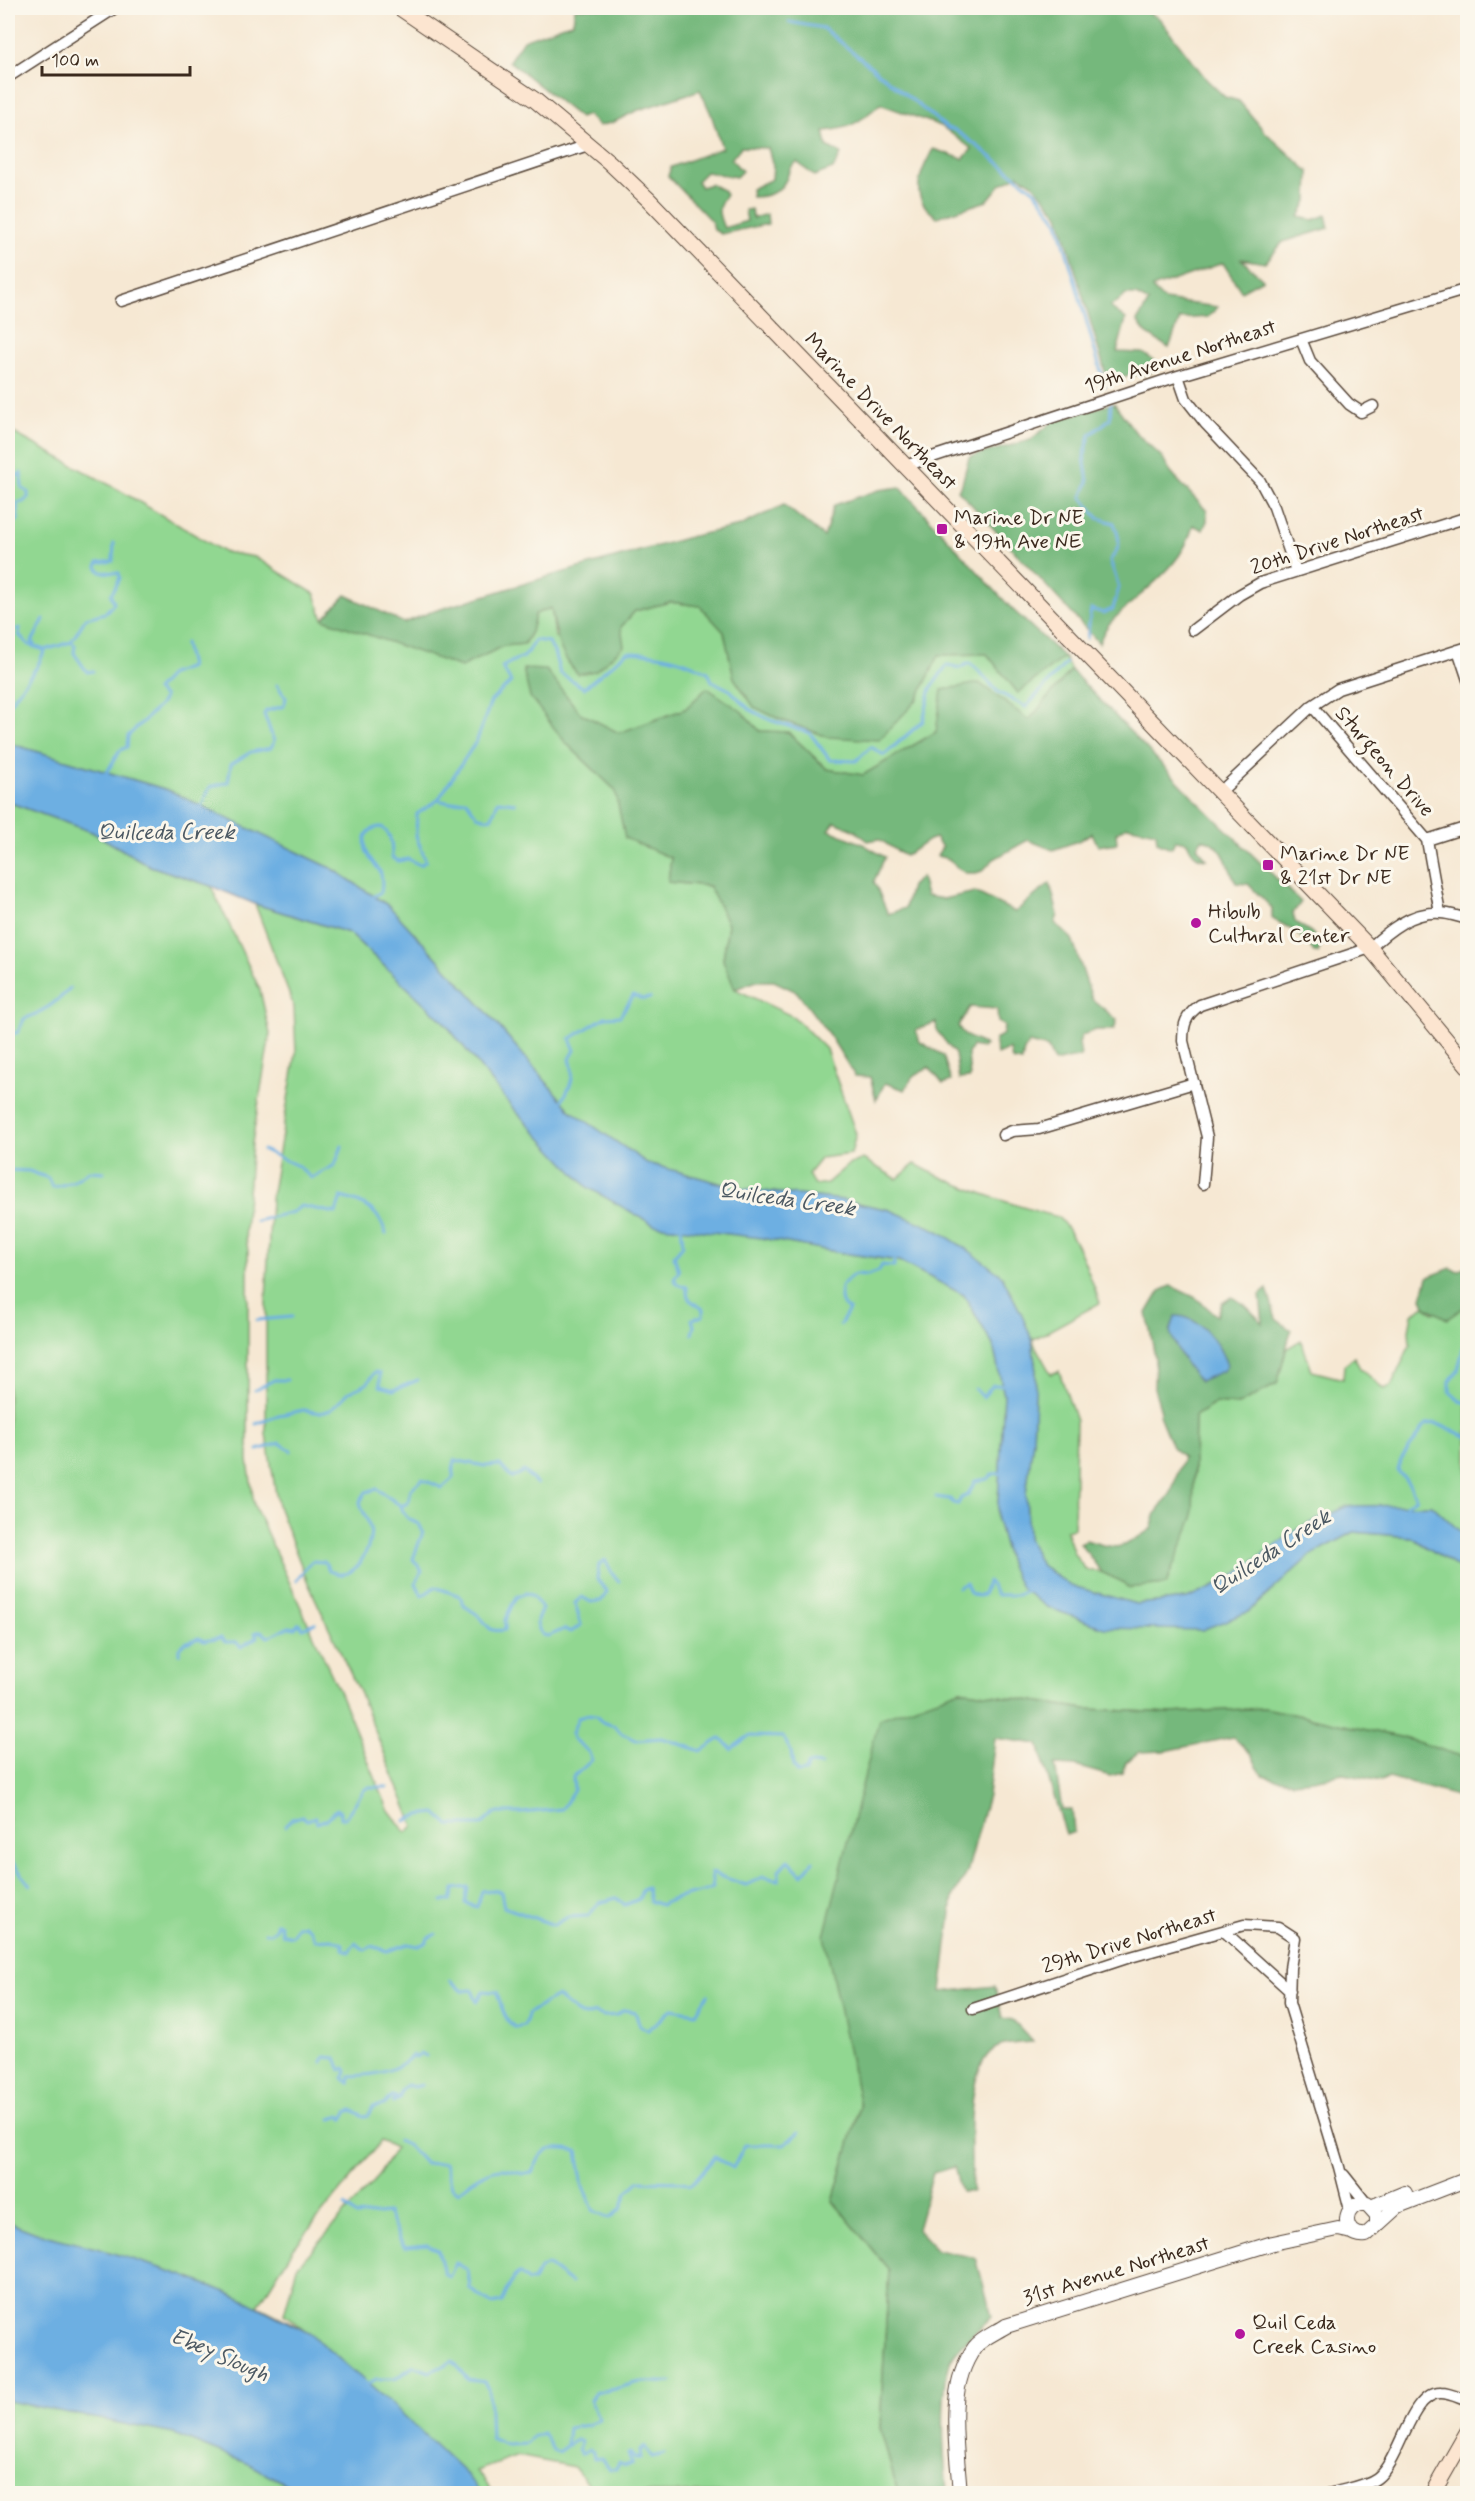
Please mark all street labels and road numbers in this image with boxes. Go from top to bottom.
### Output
street label: 19th Avenue Northeast [1081,313,1280,401]
street label: Marine Drive Northeast [797,327,964,497]
street label: 20th Drive Northeast [1247,500,1428,582]
street label: Sturgeon Drive [1327,700,1440,824]
street label: 29th Drive Northeast [1039,1901,1220,1981]
street label: 31st Avenue Northeast [1020,2229,1213,2313]

